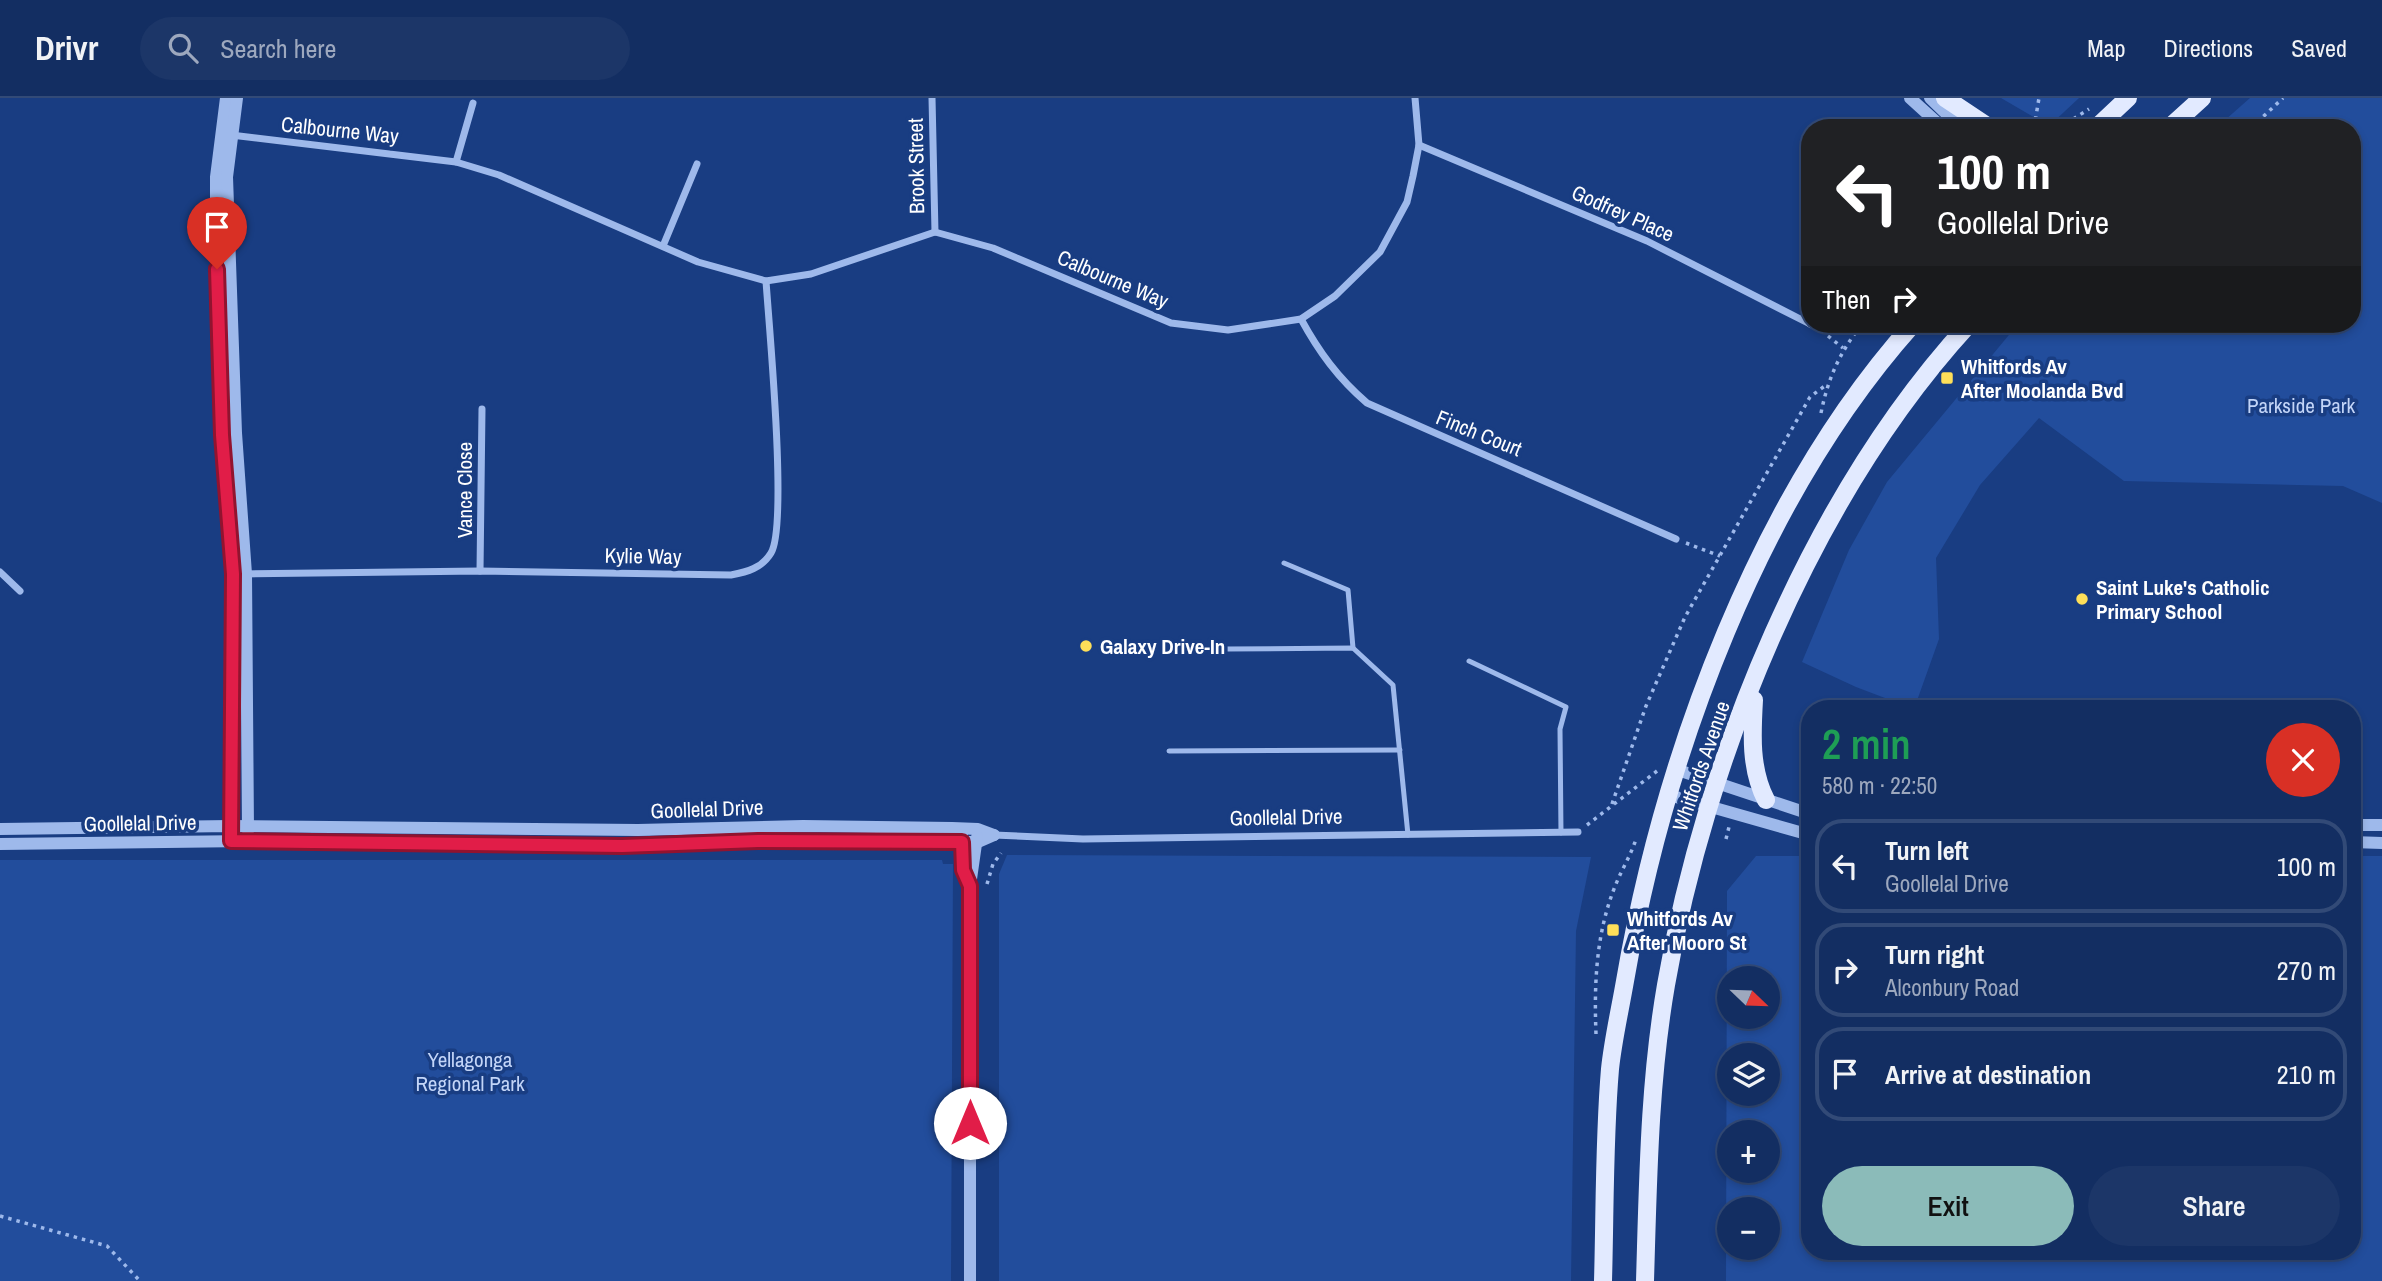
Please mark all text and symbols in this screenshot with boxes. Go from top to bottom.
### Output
search box [140,17,630,80]
text: Drivr [35,26,98,70]
icon: search [164,29,202,67]
text: Search here [220,31,336,66]
text: Map [2087,32,2125,64]
text: Directions [2163,32,2253,64]
text: Saved [2291,32,2347,64]
street label: Calbourne Way [280,109,401,151]
street label: Brook Street [901,118,931,214]
text: 100 m [1937,138,2051,204]
icon: left [1822,147,1913,238]
street label: Godfrey Place [1567,178,1679,248]
pin [187,197,247,269]
text: Goollelal Drive [1937,201,2109,244]
icon: arrive [198,208,236,246]
street label: Calbourne Way [1053,243,1173,316]
icon: right [1885,280,1923,318]
text: Then [1822,282,1871,317]
place label: Whitfords Av After Moolanda Bvd [1961,352,2124,405]
marker: Whitfords Av After Moolanda Bvd [1939,370,1955,386]
park label: Parkside Park [2247,391,2355,420]
street label: Finch Court [1432,403,1526,463]
street label: Vance Close [450,442,479,538]
street label: Kylie Way [604,541,682,571]
place label: Saint Luke's Catholic Primary School [2096,573,2269,626]
marker: Saint Luke's Catholic Primary School [2074,591,2090,607]
place label: Galaxy Drive-In [1100,632,1225,661]
marker: Galaxy Drive-In [1078,638,1094,654]
street label: Whitfords Avenue [1665,697,1737,835]
text: 2 min [1822,716,1911,772]
button: close [2266,723,2340,797]
text: 580 m · 22:50 [1822,770,1937,801]
street label: Goollelal Drive [650,793,764,825]
street label: Goollelal Drive [1229,802,1343,832]
street label: Goollelal Drive [83,808,197,838]
text: Turn left [1885,833,1969,868]
icon: left [1826,847,1864,885]
text: 100 m [2277,849,2336,884]
text: Goollelal Drive [1885,868,2009,899]
place label: Whitfords Av After Mooro St [1627,904,1747,957]
marker: Whitfords Av After Mooro St [1605,922,1621,938]
text: Turn right [1885,937,1984,972]
icon: right [1826,951,1864,989]
text: 270 m [2277,953,2336,988]
north arrow [1717,966,1780,1029]
map controls [1717,966,1780,1260]
text: Alconbury Road [1885,972,2019,1003]
button: layers [1717,1043,1780,1106]
park label: Yellagonga Regional Park [415,1045,525,1098]
icon: arrive [1826,1055,1864,1093]
text: Arrive at destination [1885,1057,2091,1092]
text: 210 m [2277,1057,2336,1092]
position arrow [933,1086,1007,1160]
button: + [1717,1120,1780,1183]
button: Exit [1822,1166,2074,1246]
button: Share [2088,1166,2340,1246]
button: − [1717,1197,1780,1260]

